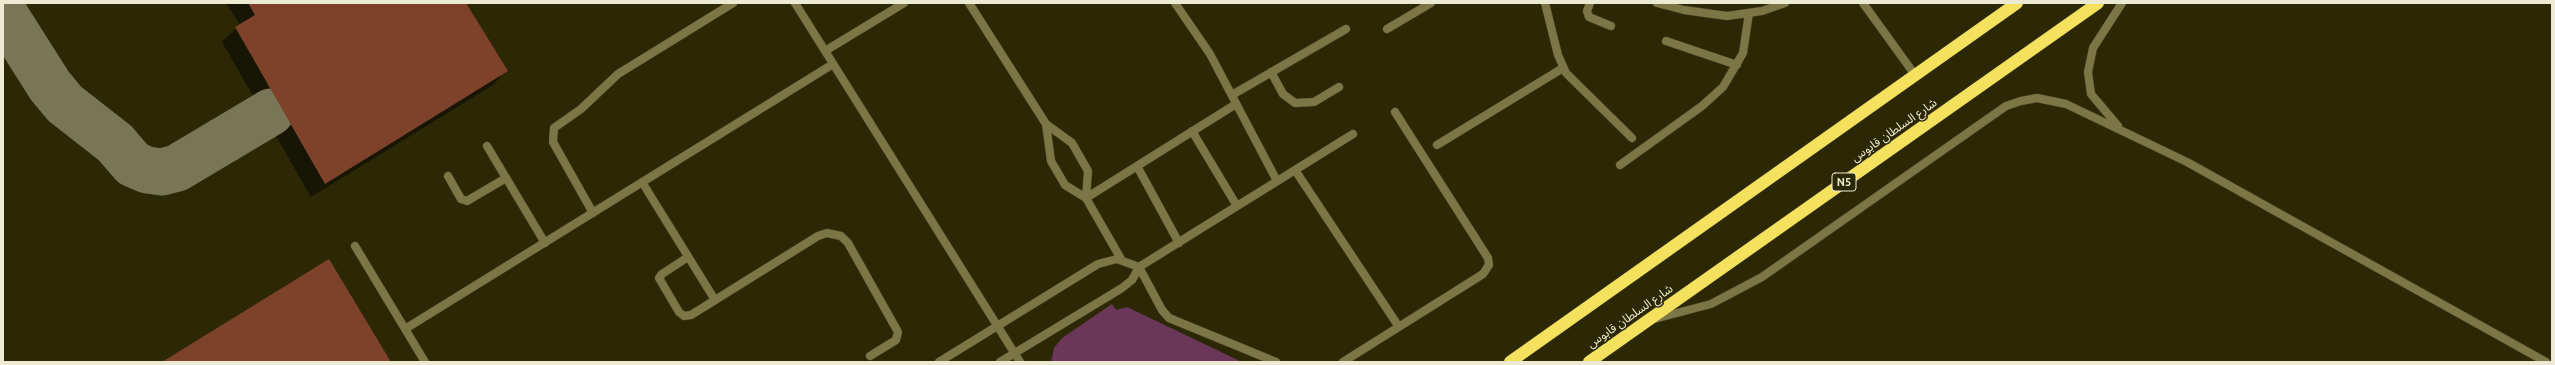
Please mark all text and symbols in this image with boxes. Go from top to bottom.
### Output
street label: شارع السلطان قابوس [1848,95,1940,165]
road number: N5 [1832,173,1856,191]
street label: شارع السلطان قابوس [1584,281,1676,351]

